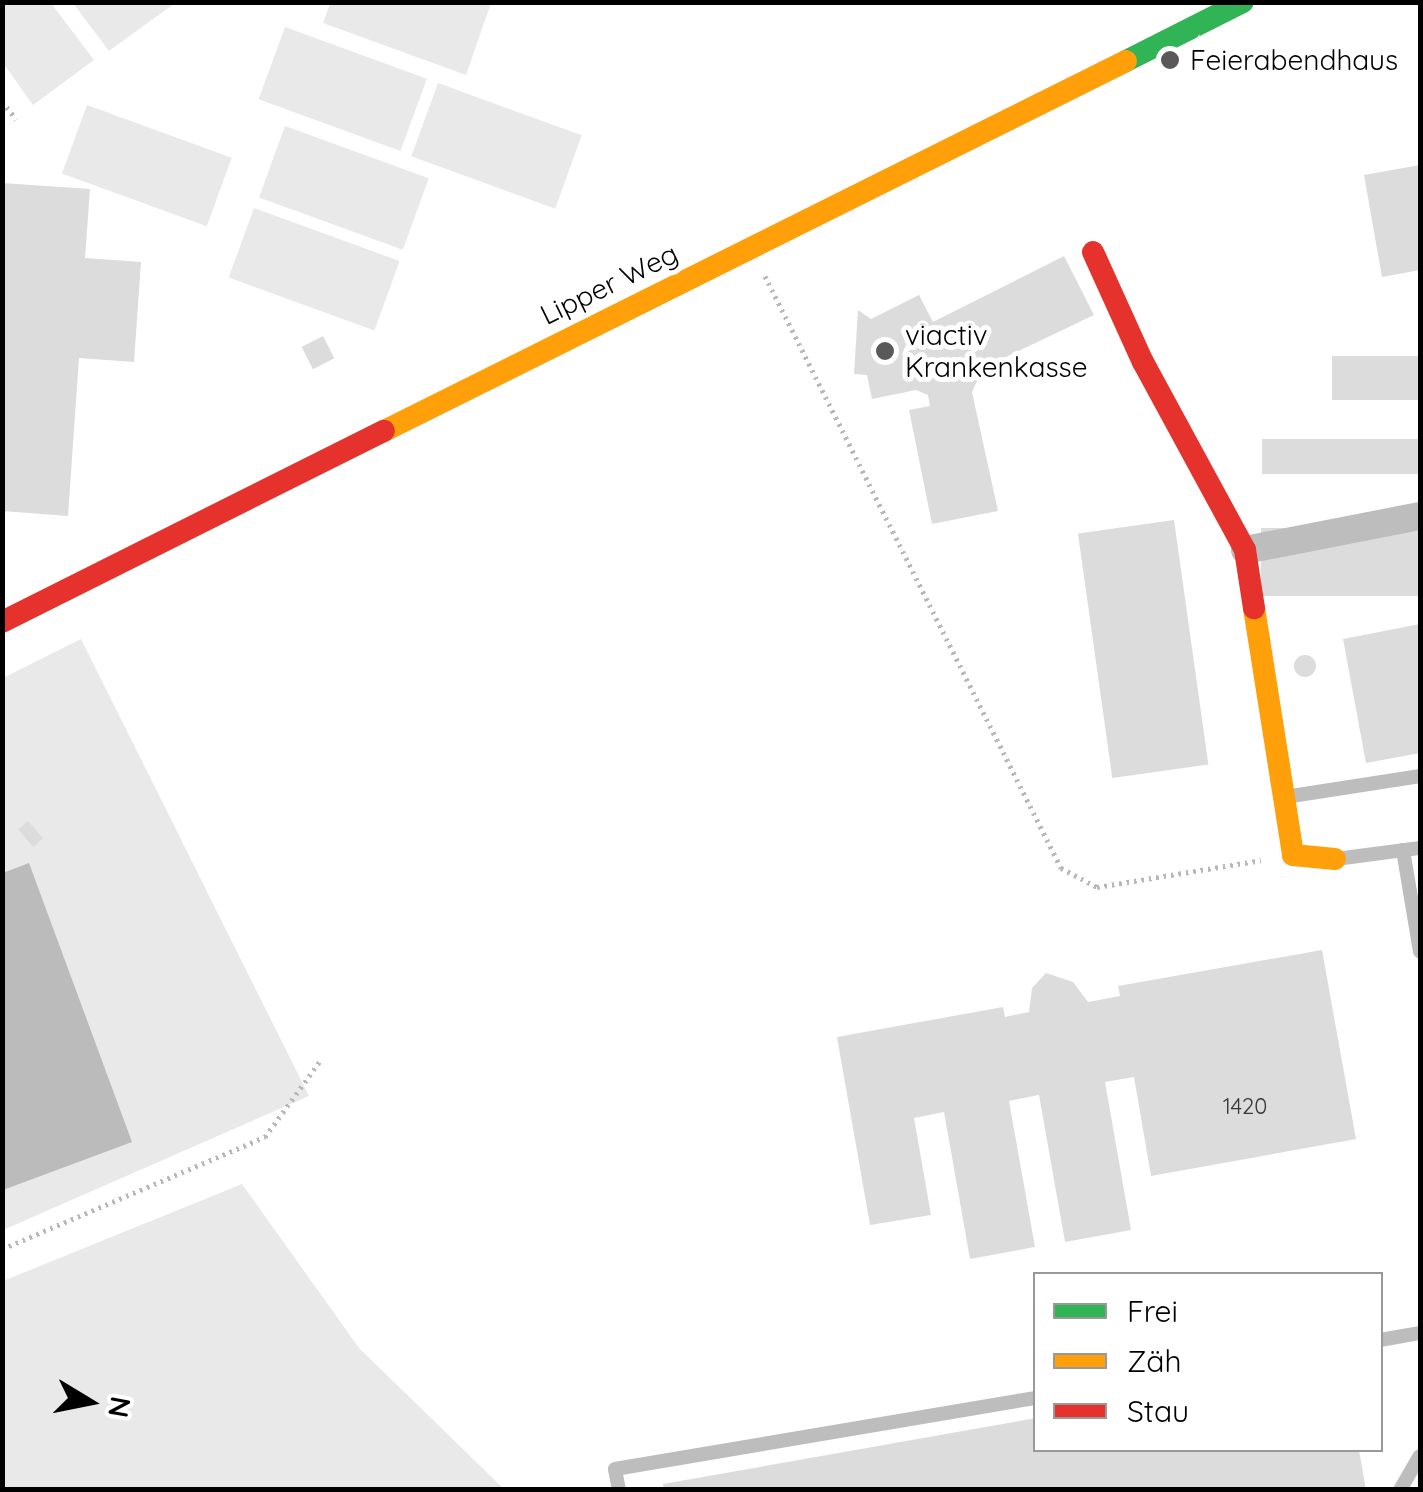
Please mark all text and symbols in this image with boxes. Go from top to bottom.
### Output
place label: Feierabendhaus [1190,43,1398,77]
marker: Feierabendhaus [1159,49,1181,71]
street label: Lipper Weg [535,236,683,332]
place label: viactiv Krankenkasse [905,318,1088,384]
marker: viactiv Krankenkasse [874,340,896,362]
house number: 1420 [1223,1094,1267,1120]
legend [1033,1272,1383,1452]
text: Frei [1127,1292,1178,1330]
text: Zäh [1127,1342,1182,1380]
north arrow [40,1352,140,1452]
text: Stau [1127,1392,1189,1430]
text: N [101,1394,139,1420]

